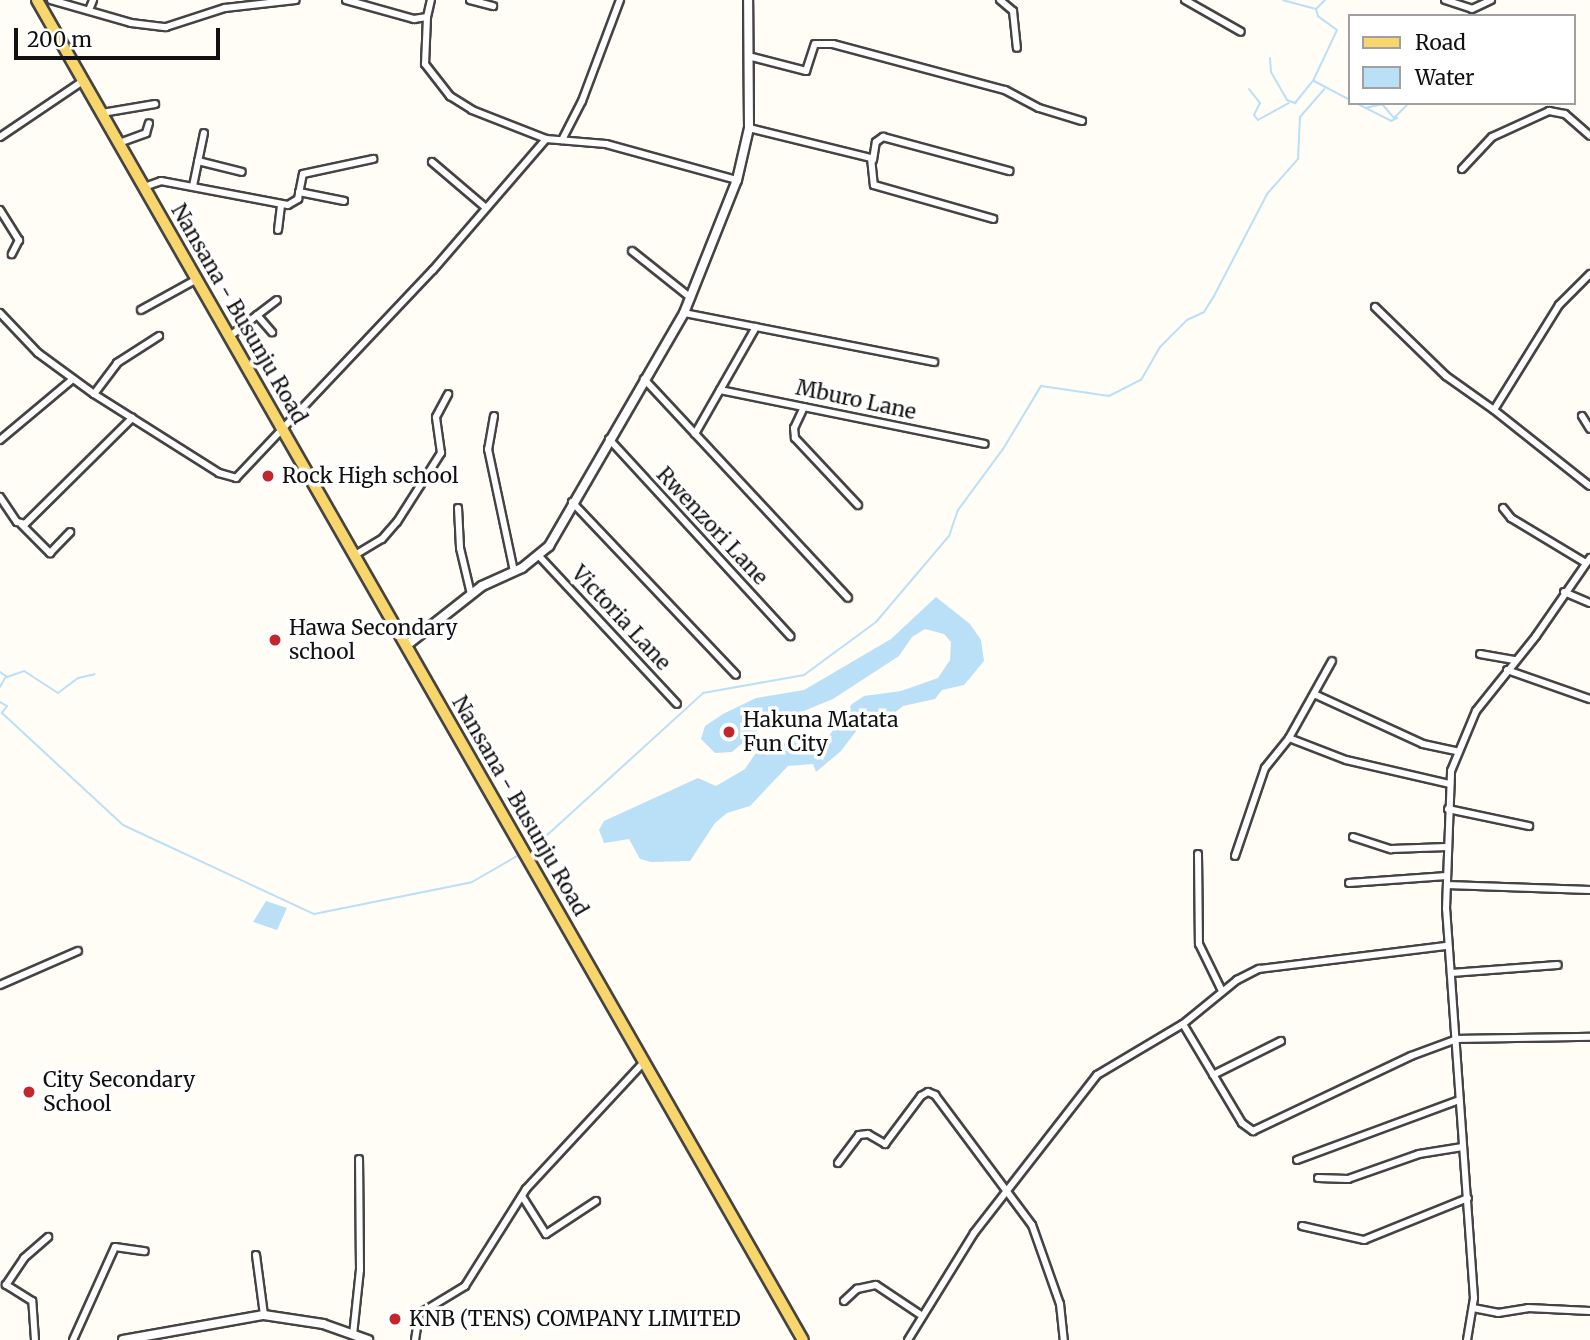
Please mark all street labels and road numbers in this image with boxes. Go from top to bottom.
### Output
street label: Nansana - Busunju Road [166,200,312,428]
street label: Mburo Lane [794,375,918,425]
street label: Rwenzori Lane [651,462,773,590]
street label: Victoria Lane [566,561,676,675]
street label: Nansana - Busunju Road [447,692,593,920]

